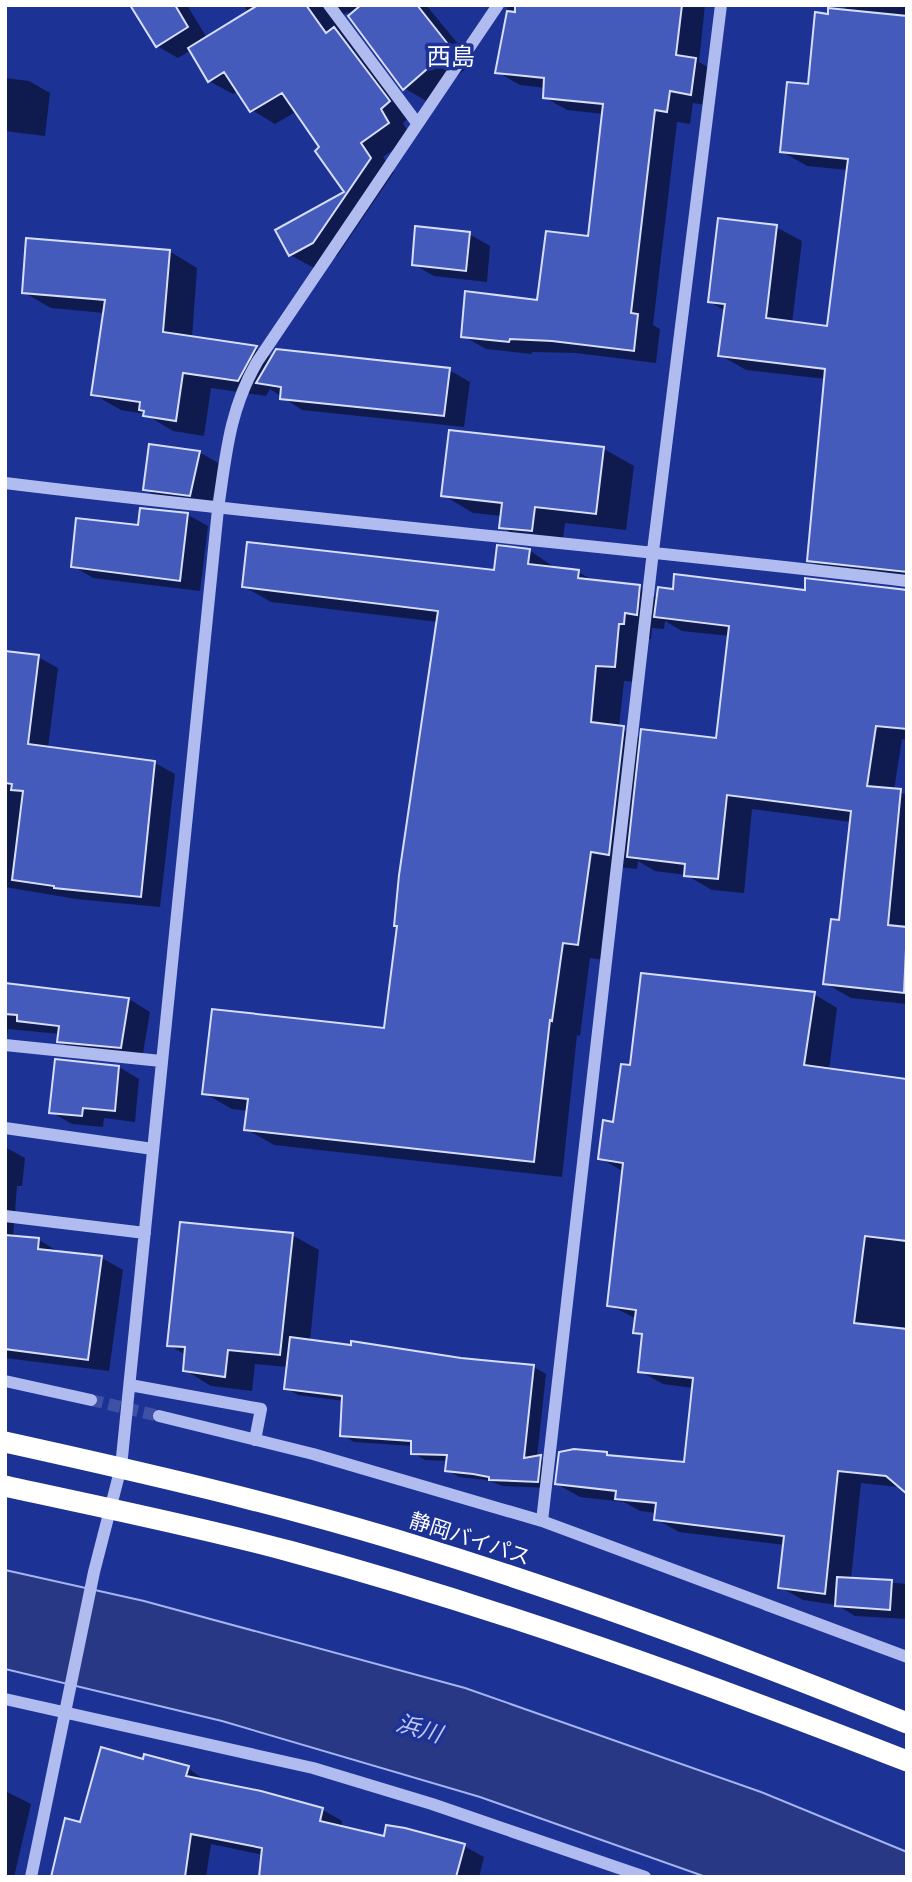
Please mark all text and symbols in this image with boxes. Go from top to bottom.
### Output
district label: 西島 [427,43,475,71]
street label: 静岡バイパス [407,1508,533,1570]
water label: 浜川 [393,1710,448,1749]

